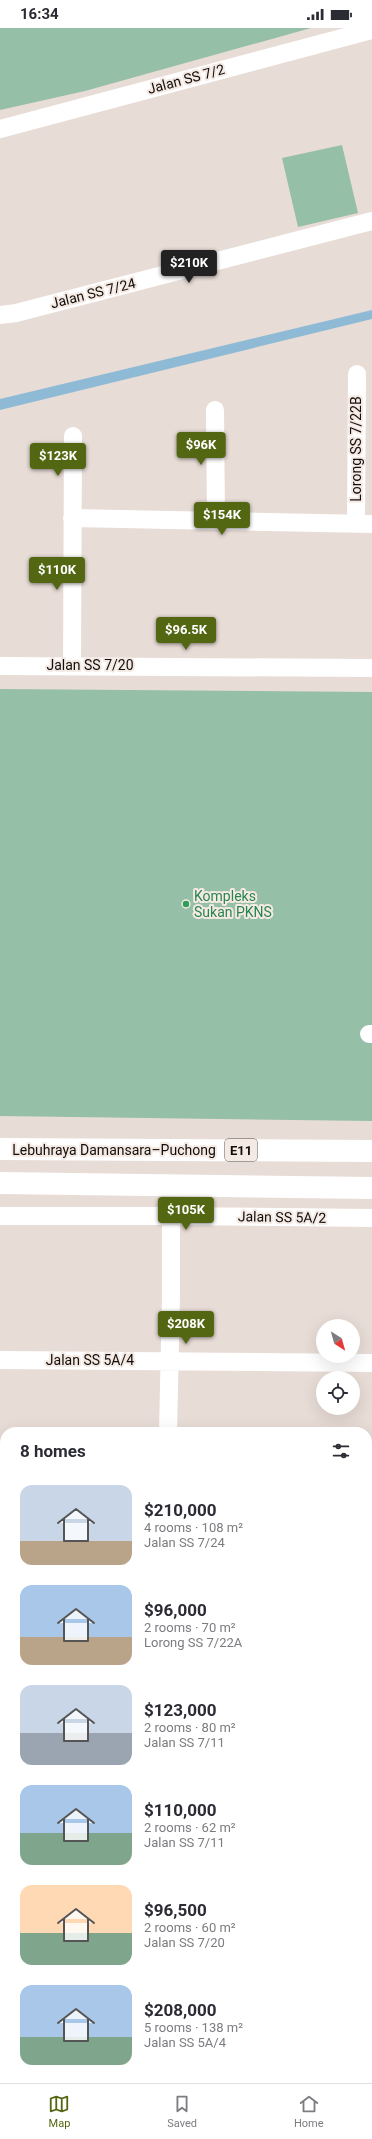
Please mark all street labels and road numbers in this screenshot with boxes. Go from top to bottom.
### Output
street label: Jalan SS 7/2 [146,61,226,97]
street label: Jalan SS 7/24 [49,275,137,311]
street label: Lorong SS 7/22B [348,396,364,502]
street label: Jalan SS 7/20 [46,657,134,673]
road number: E11 [225,1139,257,1161]
street label: Lebuhraya Damansara–Puchong [12,1142,216,1158]
street label: Jalan SS 5A/2 [238,1208,326,1226]
street label: Jalan SS 5A/4 [46,1352,134,1368]

